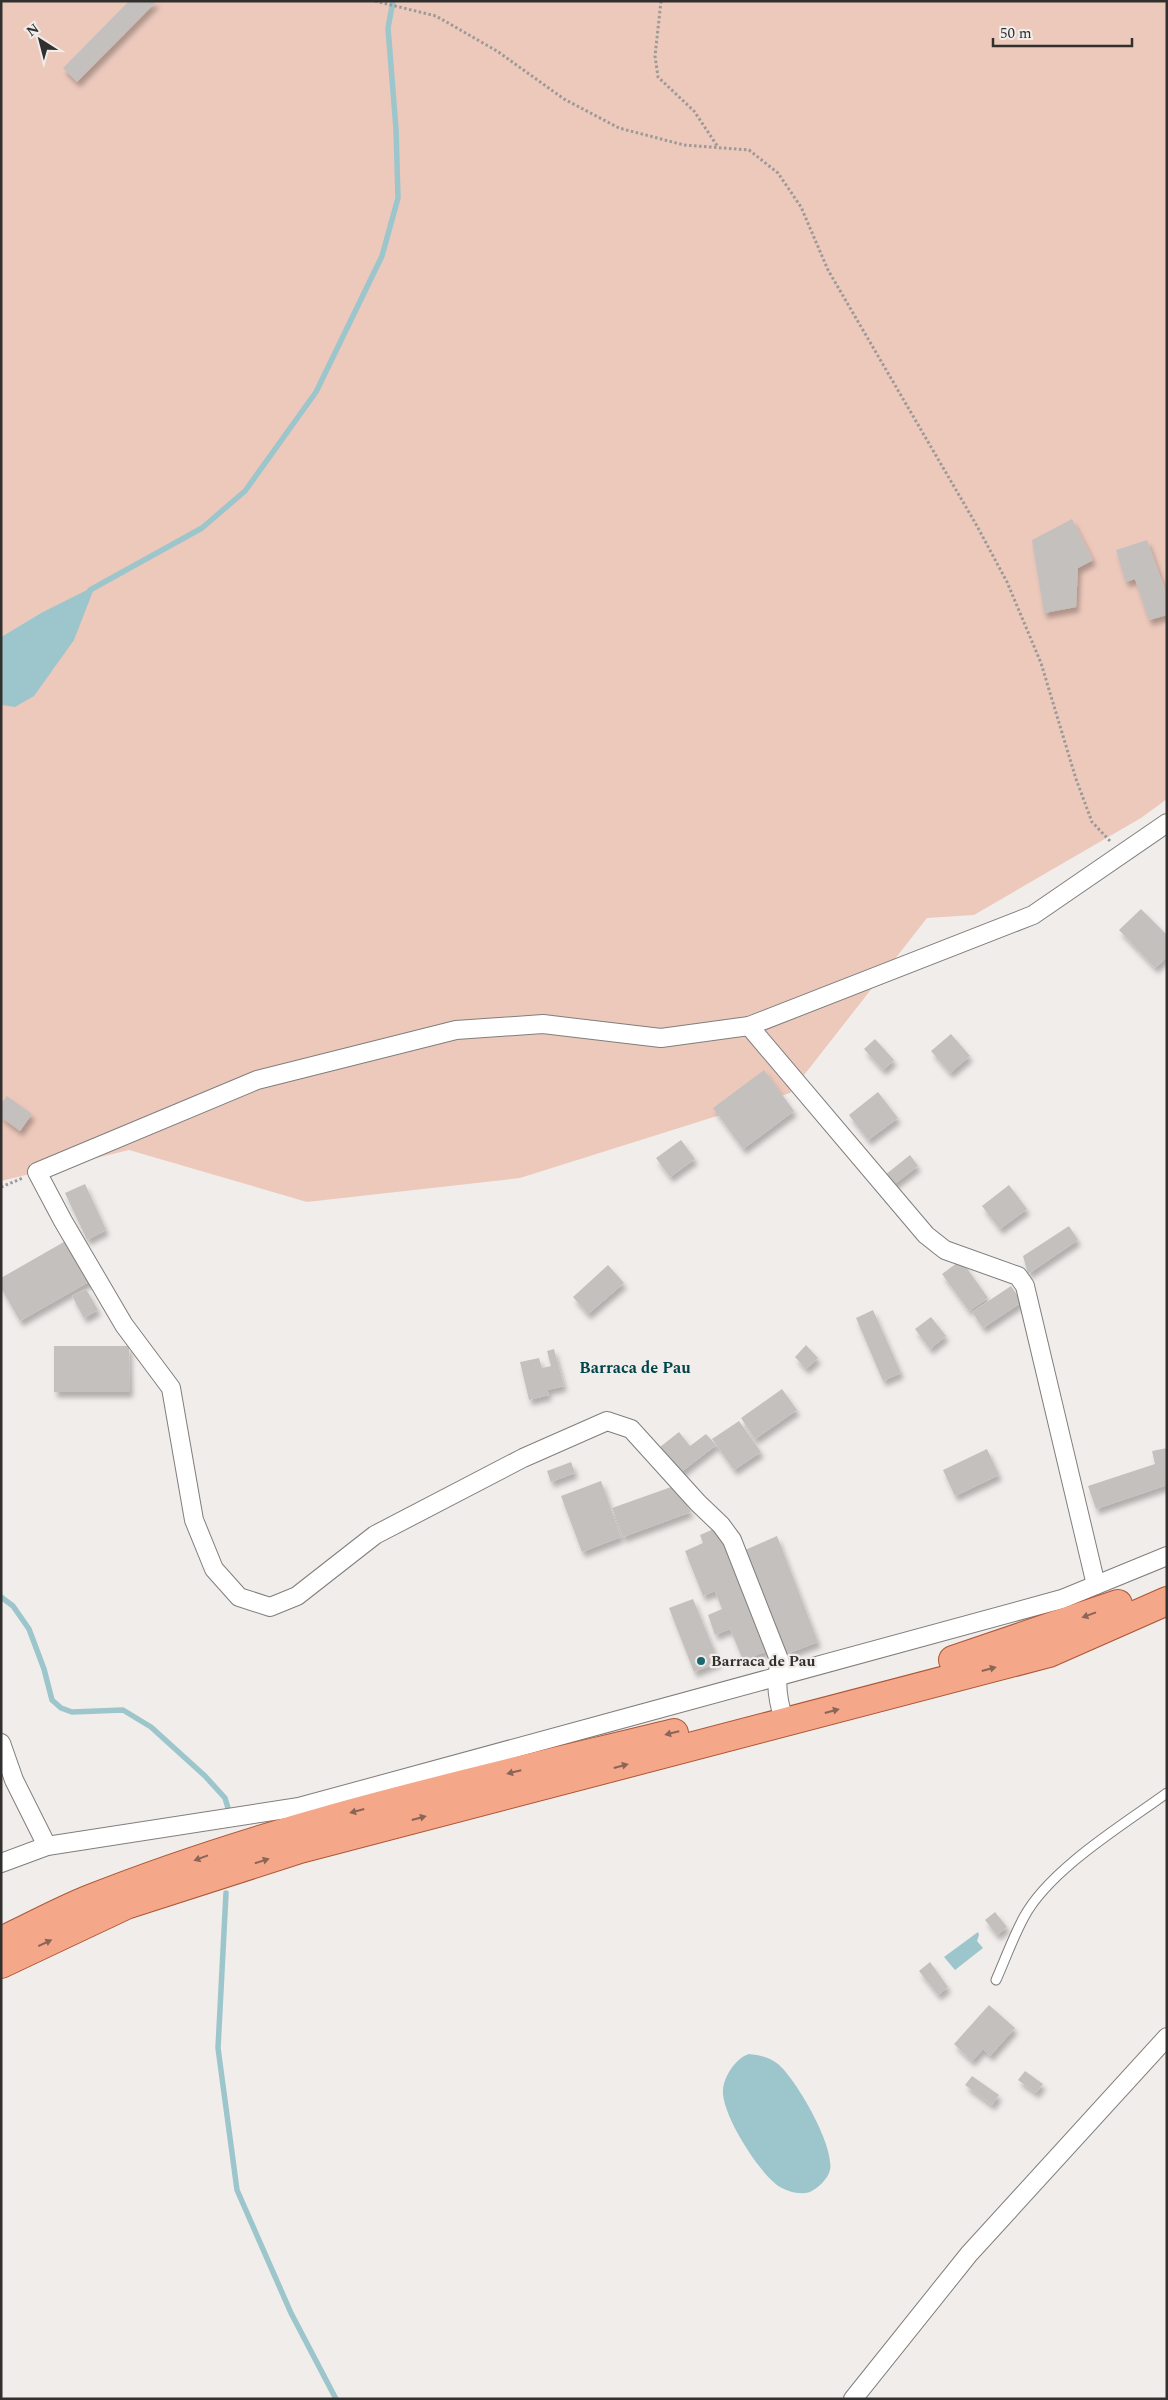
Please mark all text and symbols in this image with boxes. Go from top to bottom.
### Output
north arrow [15,15,65,65]
scale bar [993,15,1132,47]
text: N [22,18,43,42]
text: 50 m [1000,22,1032,45]
district label: Barraca de Pau [579,1356,691,1380]
one-way arrow [1081,1611,1096,1619]
place label: Barraca de Pau [711,1650,815,1673]
marker: Barraca de Pau [695,1655,707,1667]
one-way arrow [981,1665,996,1673]
one-way arrow [824,1707,839,1715]
one-way arrow [665,1729,680,1737]
one-way arrow [614,1762,629,1770]
one-way arrow [507,1768,522,1776]
one-way arrow [349,1807,364,1815]
one-way arrow [412,1814,427,1822]
one-way arrow [193,1854,208,1862]
one-way arrow [255,1857,270,1865]
one-way arrow [38,1939,52,1947]

